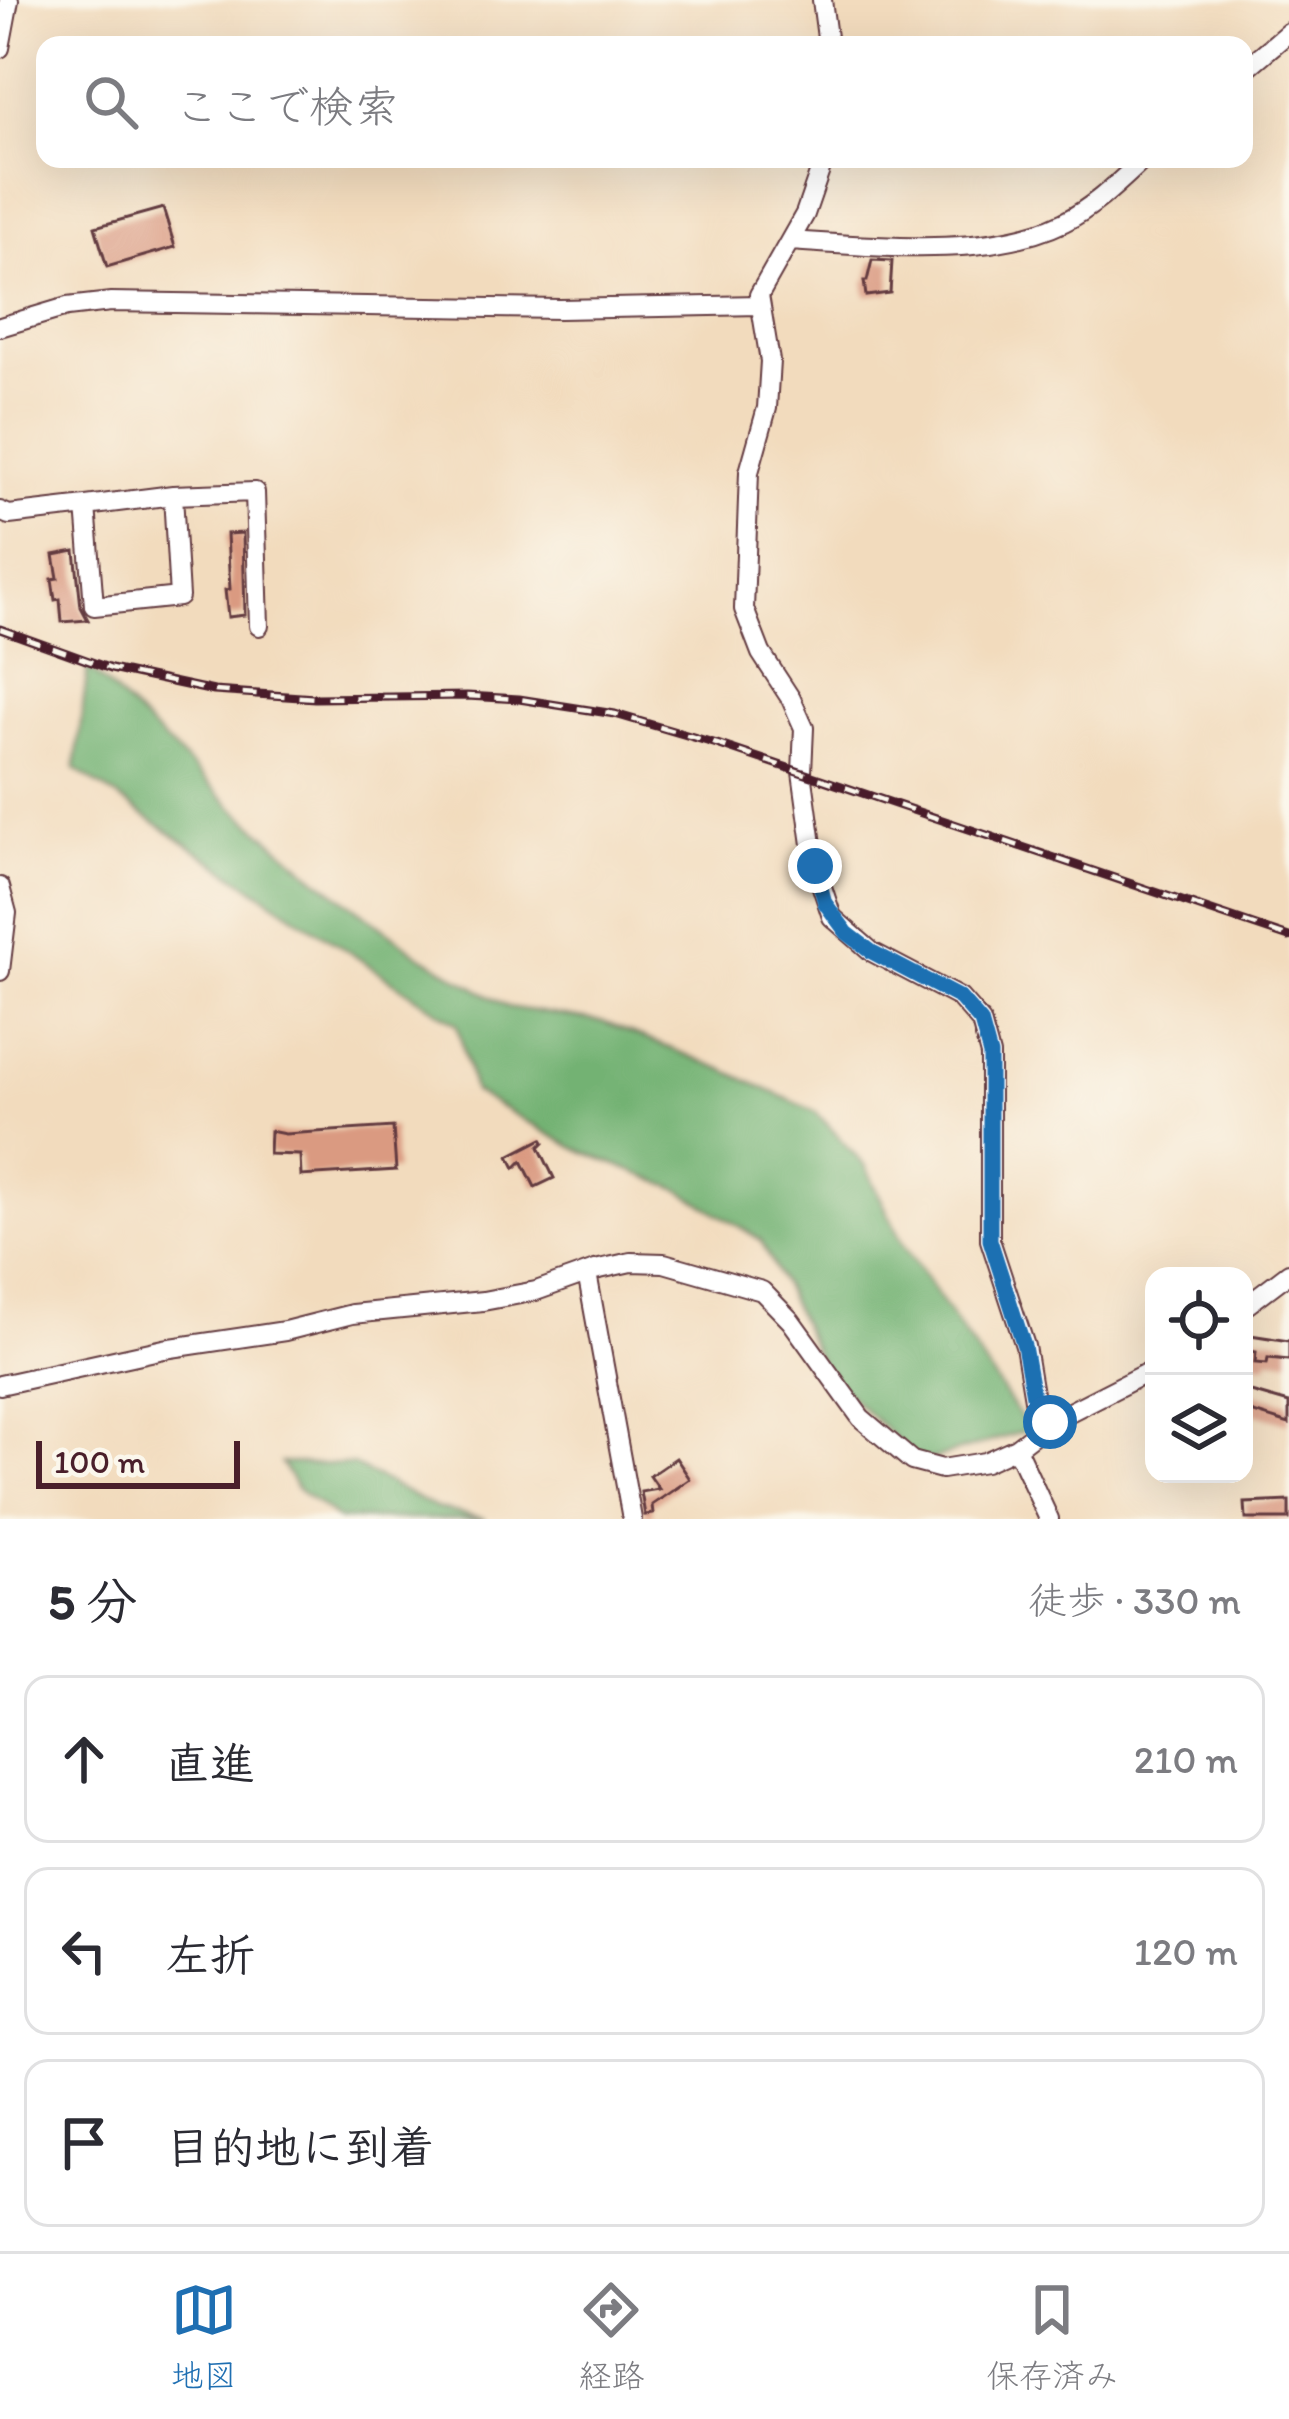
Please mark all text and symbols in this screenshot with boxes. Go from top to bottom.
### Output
search box [36,36,1253,168]
icon: search [78,69,144,135]
text: ここで検索 [174,79,399,133]
route end [788,839,842,893]
map controls [1145,1267,1253,1483]
button: locate [1145,1267,1253,1375]
button: layers [1145,1375,1253,1483]
route start [1023,1395,1077,1449]
scale bar [36,1435,240,1488]
text: 100 m [54,1442,145,1481]
text: 5 分 [48,1571,137,1632]
text: 徒歩 · 330 m [1028,1577,1241,1624]
icon: ahead [51,1726,117,1792]
text: 直進 [165,1736,255,1790]
text: 210 m [1134,1736,1238,1783]
icon: left [51,1918,117,1984]
text: 左折 [165,1928,255,1982]
text: 120 m [1134,1928,1238,1975]
icon: arrive [51,2110,117,2176]
text: 目的地に到着 [165,2120,435,2174]
tab: 地図 [171,2277,237,2397]
tab: 経路 [578,2277,644,2397]
tab: 保存済み [986,2277,1118,2397]

